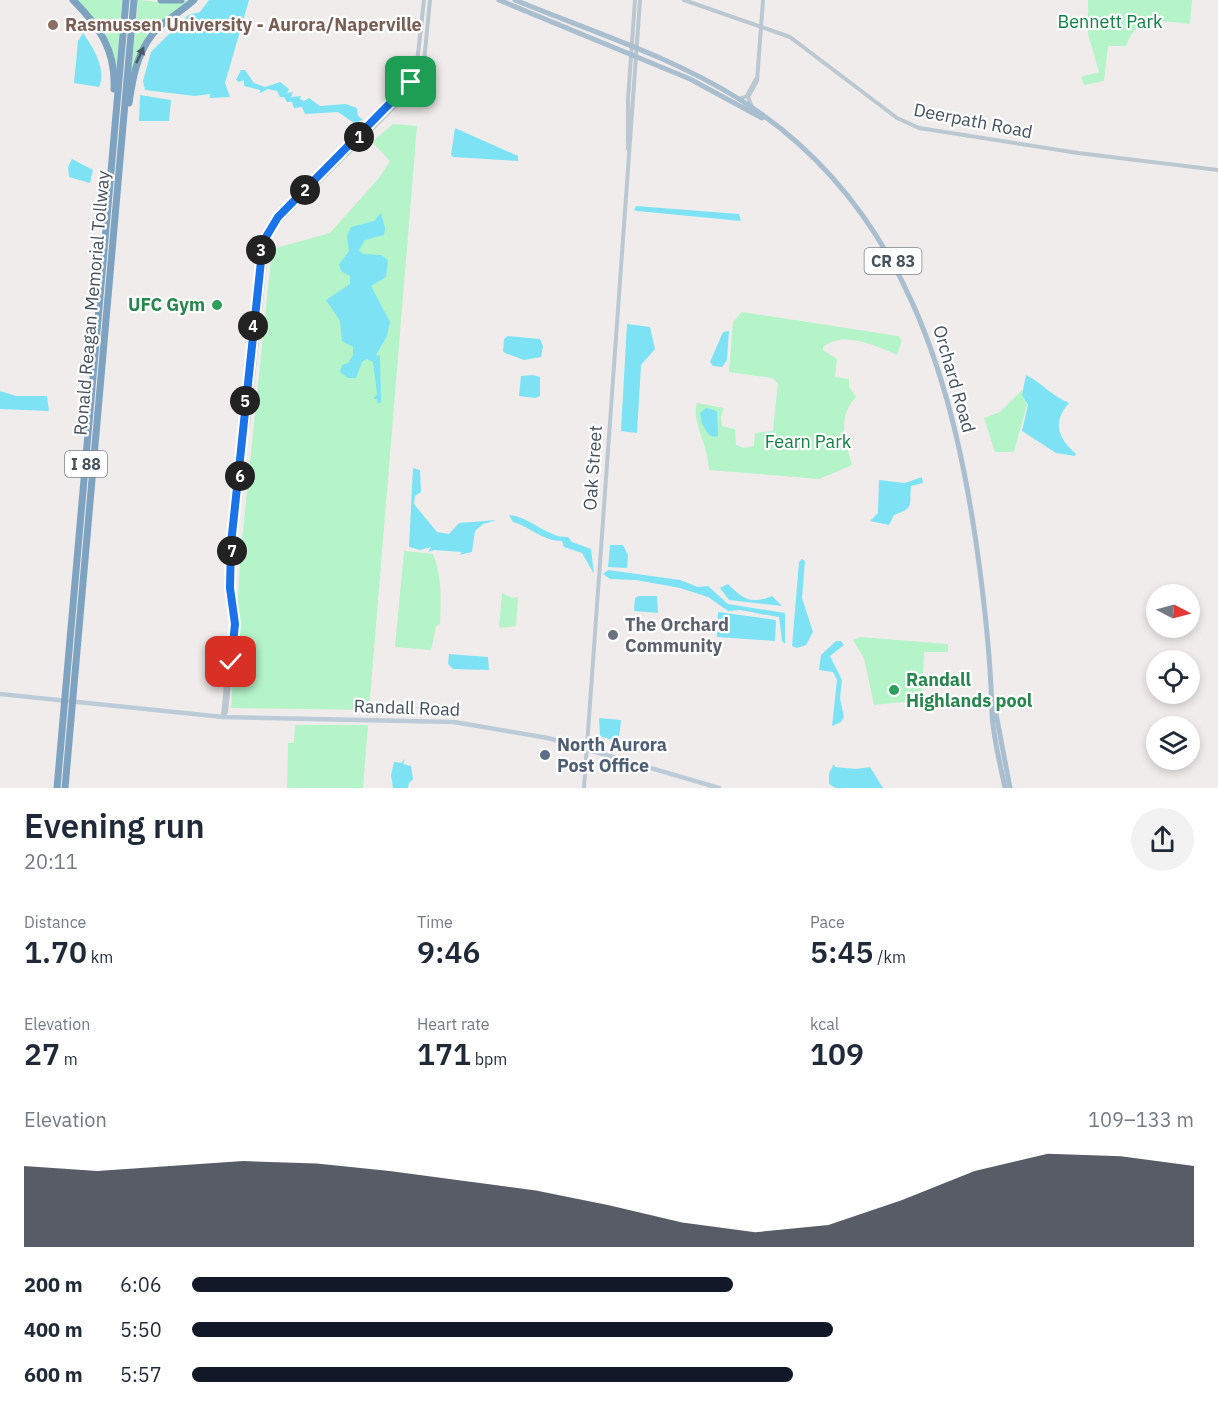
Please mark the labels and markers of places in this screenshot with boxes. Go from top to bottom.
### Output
place label: Rasmussen University - Aurora/Naperville [65,13,422,36]
marker: Rasmussen University - Aurora/Naperville [46,18,60,32]
pin [385,56,436,107]
pin: 1 [344,122,374,152]
pin: 2 [290,175,320,205]
pin: 3 [246,235,276,265]
place label: UFC Gym [128,293,205,316]
marker: UFC Gym [210,298,224,312]
pin: 4 [238,311,268,341]
pin: 5 [230,386,260,416]
pin: 6 [225,461,255,491]
pin: 7 [217,536,247,566]
place label: The Orchard Community [625,613,729,657]
marker: The Orchard Community [606,628,620,642]
pin [205,636,256,687]
place label: Randall Highlands pool [906,668,1033,712]
marker: Randall Highlands pool [887,683,901,697]
place label: North Aurora Post Office [557,733,667,777]
marker: North Aurora Post Office [538,748,552,762]

